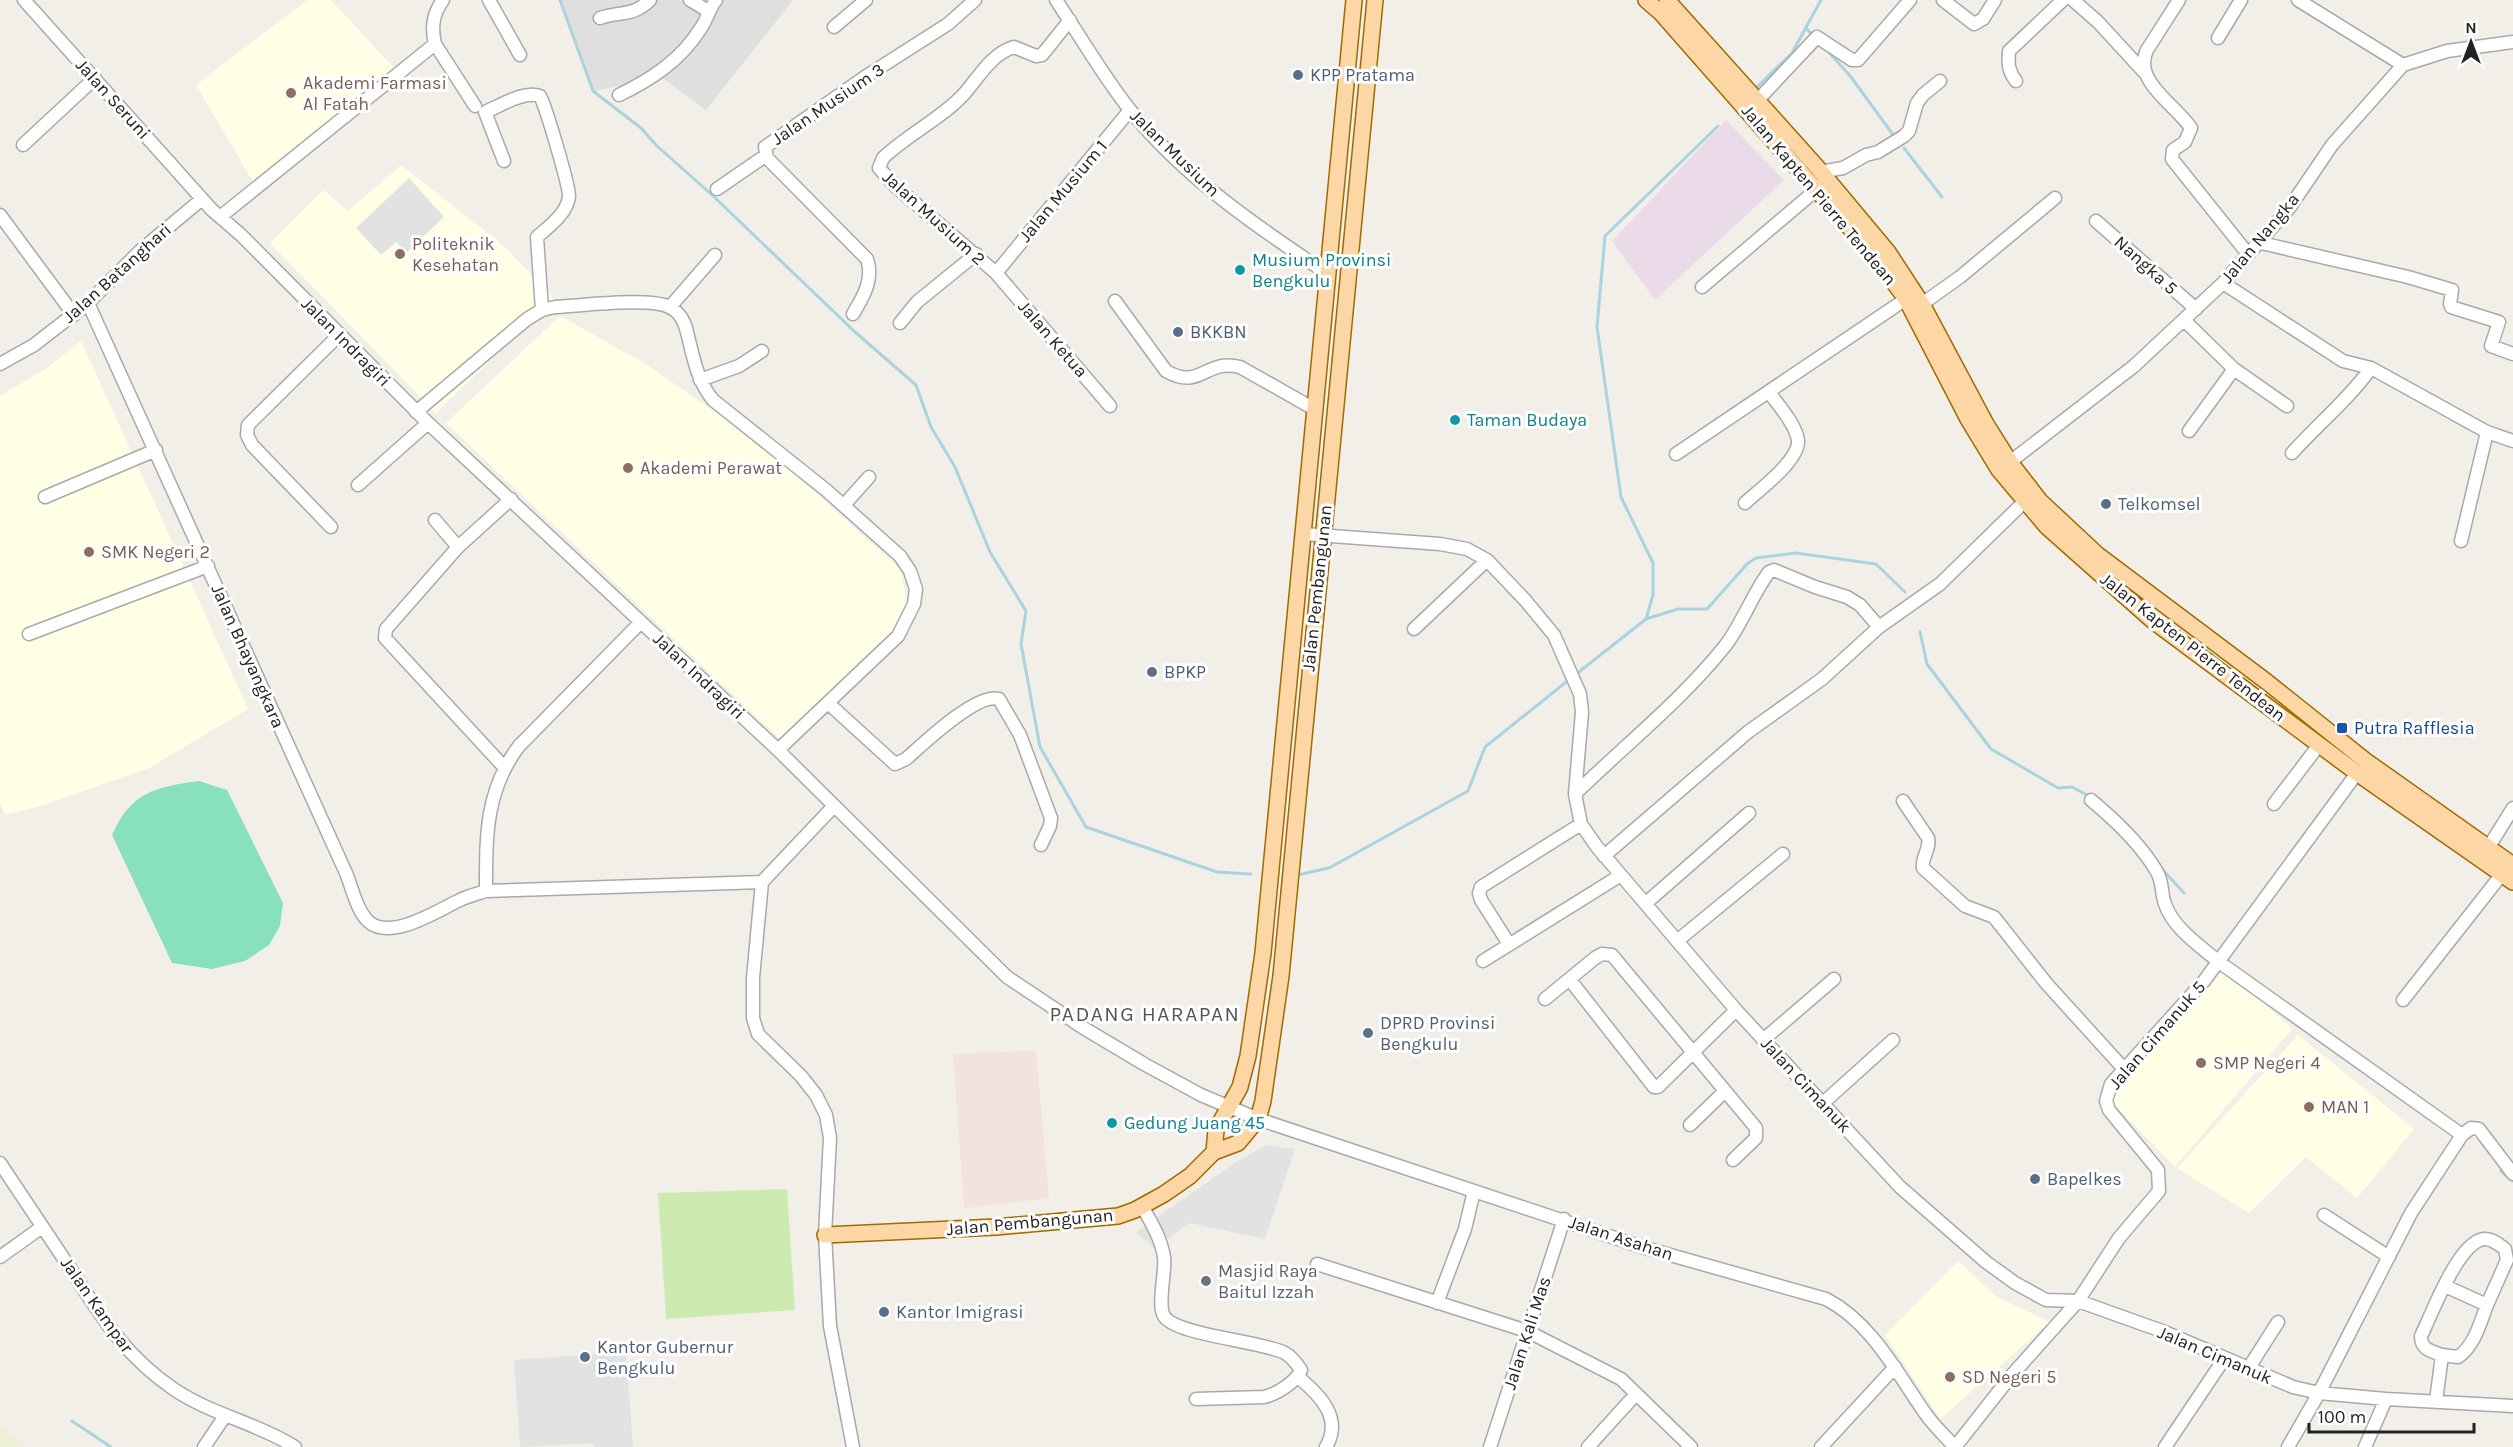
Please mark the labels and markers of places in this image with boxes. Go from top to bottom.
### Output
place label: KPP Pratama [1310,64,1415,86]
marker: KPP Pratama [1291,68,1305,82]
place label: Akademi Farmasi Al Fatah [303,72,447,115]
marker: Akademi Farmasi Al Fatah [284,86,298,100]
place label: Politeknik Kesehatan [412,233,499,276]
marker: Politeknik Kesehatan [393,247,407,261]
place label: Musium Provinsi Bengkulu [1252,249,1391,292]
marker: Musium Provinsi Bengkulu [1233,263,1247,277]
place label: BKKBN [1190,321,1247,343]
marker: BKKBN [1171,325,1185,339]
place label: Taman Budaya [1467,409,1587,431]
marker: Taman Budaya [1448,413,1462,427]
place label: Akademi Perawat [640,457,782,479]
marker: Akademi Perawat [621,461,635,475]
place label: Telkomsel [2118,493,2201,515]
marker: Telkomsel [2099,497,2113,511]
place label: SMK Negeri 2 [101,541,210,563]
marker: SMK Negeri 2 [82,545,96,559]
place label: BPKP [1164,661,1206,683]
marker: BPKP [1145,665,1159,679]
place label: Putra Rafflesia [2354,717,2475,739]
marker: Putra Rafflesia [2335,721,2349,735]
place label: DPRD Provinsi Bengkulu [1380,1012,1495,1055]
marker: DPRD Provinsi Bengkulu [1361,1026,1375,1040]
place label: SMP Negeri 4 [2213,1052,2321,1074]
marker: SMP Negeri 4 [2194,1056,2208,1070]
place label: MAN 1 [2321,1096,2369,1118]
marker: MAN 1 [2302,1100,2316,1114]
place label: Gedung Juang 45 [1124,1112,1265,1134]
marker: Gedung Juang 45 [1105,1116,1119,1130]
place label: Bapelkes [2047,1168,2122,1190]
marker: Bapelkes [2028,1172,2042,1186]
place label: Masjid Raya Baitul Izzah [1218,1260,1318,1303]
marker: Masjid Raya Baitul Izzah [1199,1274,1213,1288]
place label: Kantor Imigrasi [896,1301,1024,1323]
marker: Kantor Imigrasi [877,1305,891,1319]
place label: Kantor Gubernur Bengkulu [597,1336,734,1379]
marker: Kantor Gubernur Bengkulu [578,1350,592,1364]
place label: SD Negeri 5 [1962,1366,2056,1388]
marker: SD Negeri 5 [1943,1370,1957,1384]

